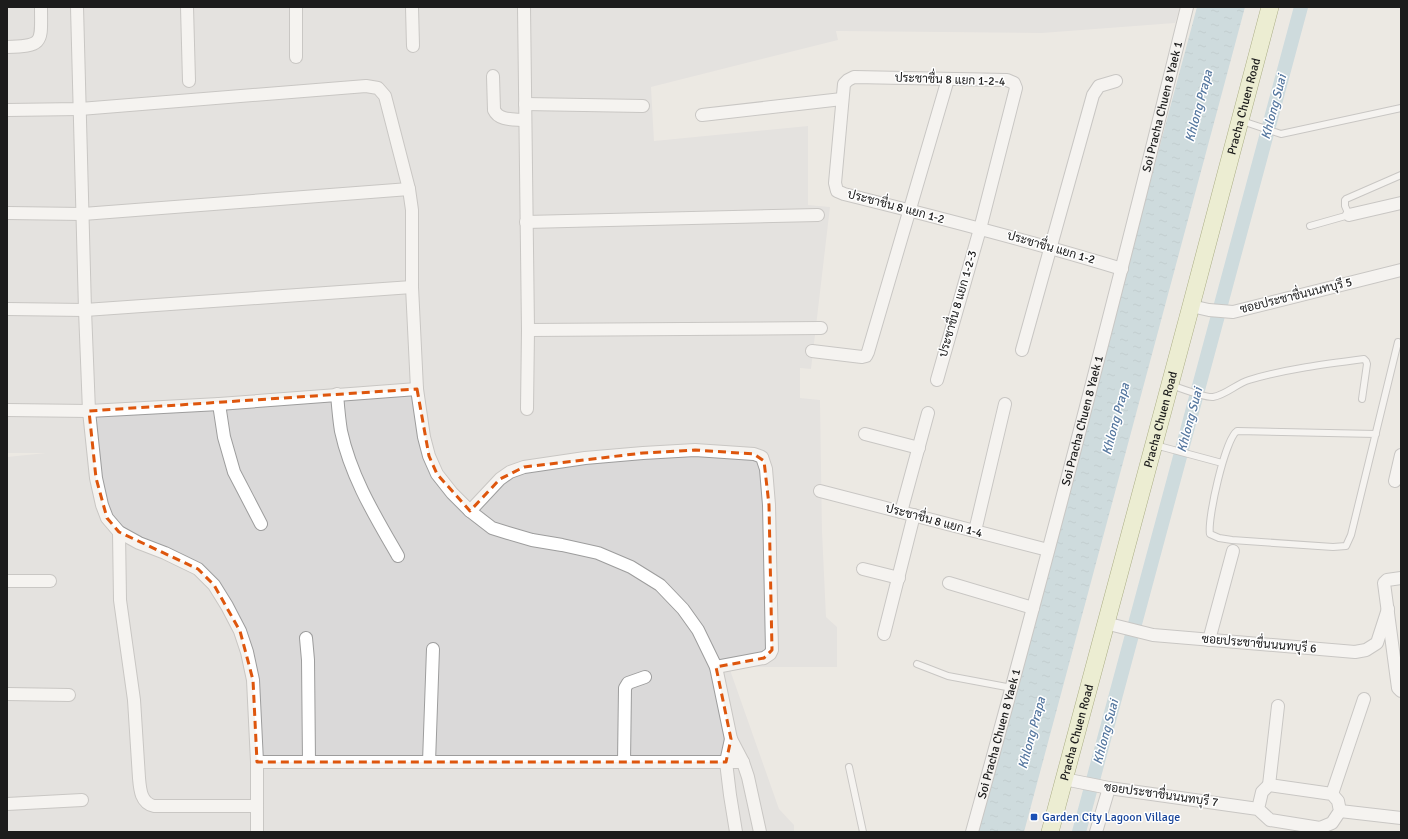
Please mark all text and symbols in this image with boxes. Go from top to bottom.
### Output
street label: Soi Pracha Chuen 8 Yaek 1 [1139,40,1186,173]
street label: Pracha Chuen Road [1224,57,1264,156]
street label: ประชาชื่น 8 แยก 1-2-4 [894,67,1006,89]
water label: Khlong Prapa [1182,68,1216,144]
water label: Khlong Suai [1258,71,1291,141]
street label: ประชาชื่น 8 แยก 1-2 [846,183,947,227]
street label: ประชาชื่น แยก 1-2 [1005,224,1098,268]
street label: ประชาชื่น 8 แยก 1-2-3 [932,248,980,359]
street label: ซอยประชาชื่นนนทบุรี 5 [1237,271,1354,318]
street label: Soi Pracha Chuen 8 Yaek 1 [1058,354,1106,487]
street label: Pracha Chuen Road [1140,370,1181,469]
water label: Khlong Prapa [1099,381,1133,457]
water label: Khlong Suai [1174,384,1207,454]
street label: ประชาชื่น 8 แยก 1-4 [884,497,986,541]
street label: ซอยประชาชื่นนนทบุรี 6 [1201,628,1317,657]
street label: Soi Pracha Chuen 8 Yaek 1 [974,667,1024,800]
street label: Pracha Chuen Road [1057,683,1097,782]
water label: Khlong Prapa [1015,695,1049,771]
water label: Khlong Suai [1090,696,1123,766]
street label: ซอยประชาชื่นนนทบุรี 7 [1103,776,1220,811]
place label: Garden City Lagoon Village [1042,810,1180,825]
marker: Garden City Lagoon Village [1029,812,1039,822]

